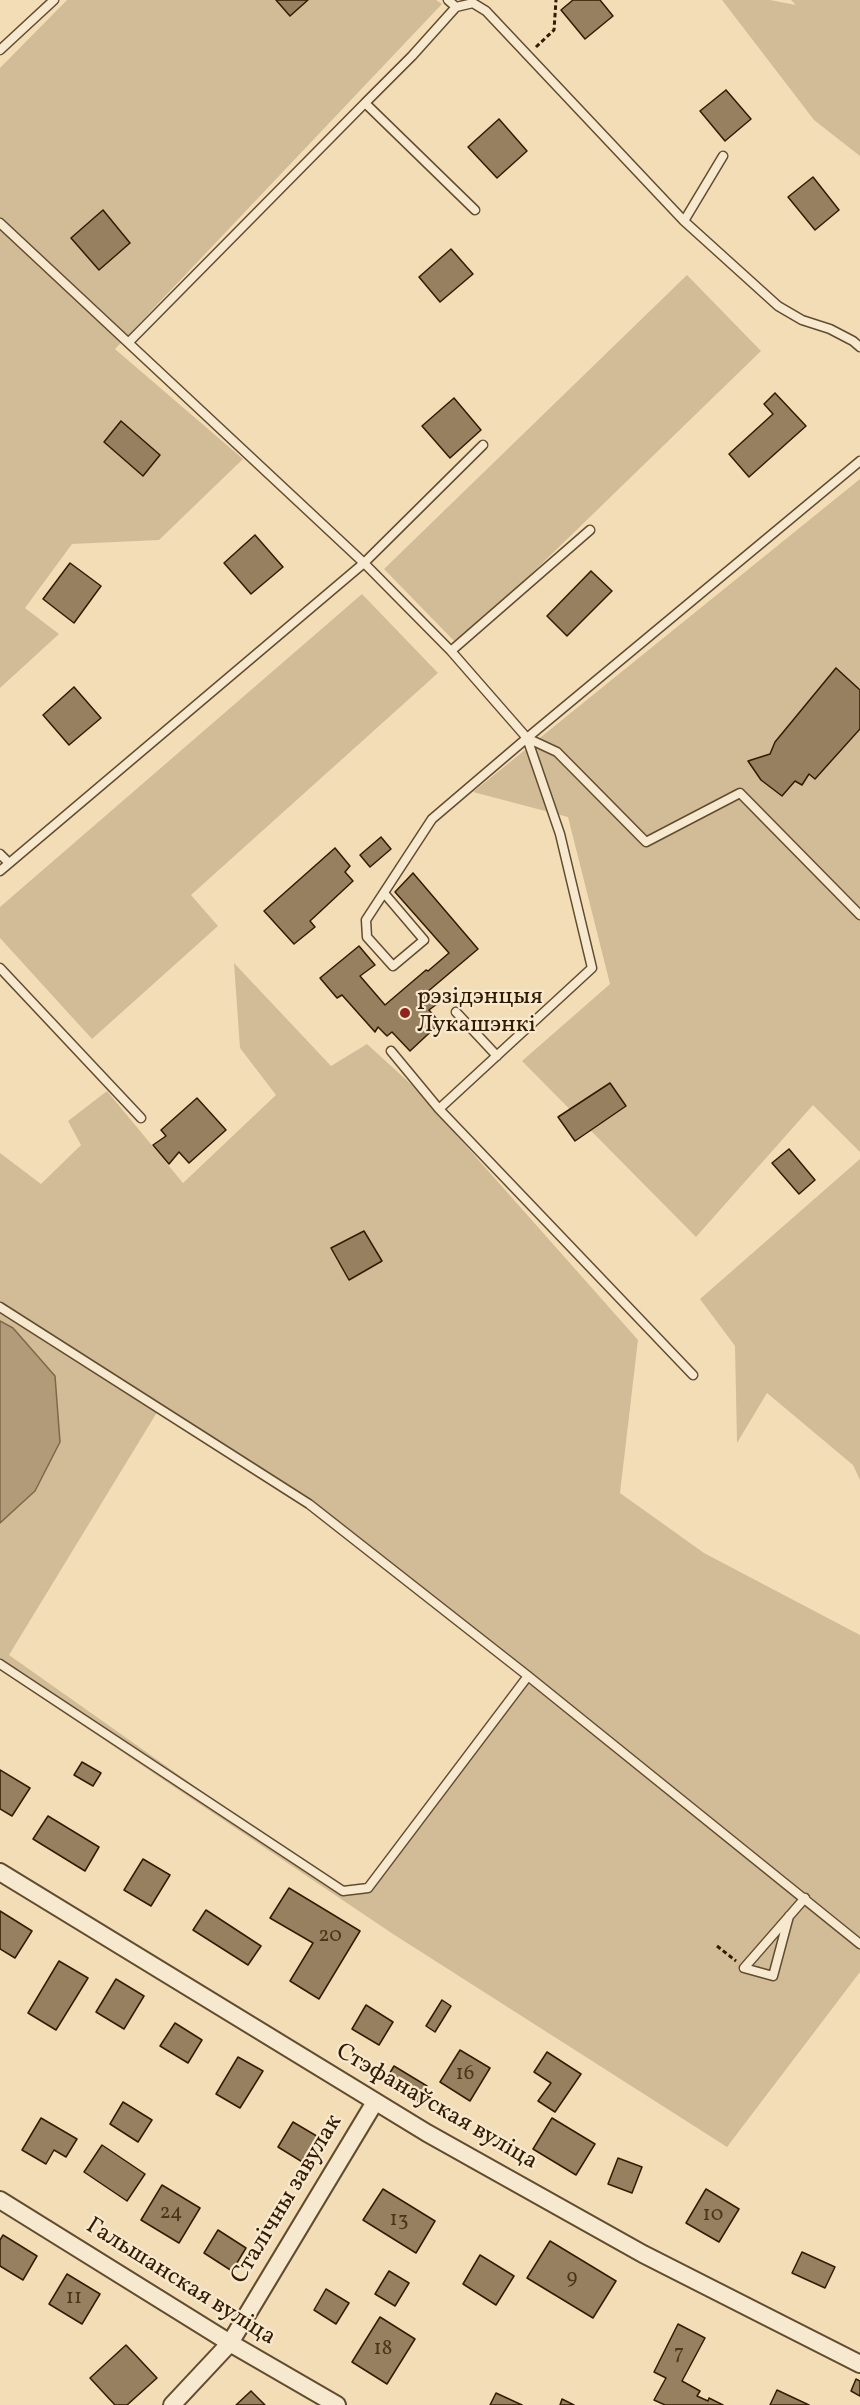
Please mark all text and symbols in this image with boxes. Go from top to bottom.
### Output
place label: рэзідэнцыя Лукашэнкі [417,985,543,1041]
marker: рэзідэнцыя Лукашэнкі [398,1006,412,1020]
house number: 20 [318,1924,342,1950]
street label: Стэфанаўская вуліца [330,2039,542,2177]
house number: 16 [456,2062,474,2088]
street label: Сталічны завулак [226,2110,350,2290]
house number: 24 [159,2201,183,2227]
house number: 10 [703,2203,723,2229]
house number: 13 [390,2208,408,2234]
street label: Гальшанская вуліца [80,2213,280,2353]
house number: 9 [567,2266,577,2292]
house number: 11 [66,2286,82,2312]
house number: 18 [374,2337,392,2363]
house number: 7 [674,2342,684,2368]

